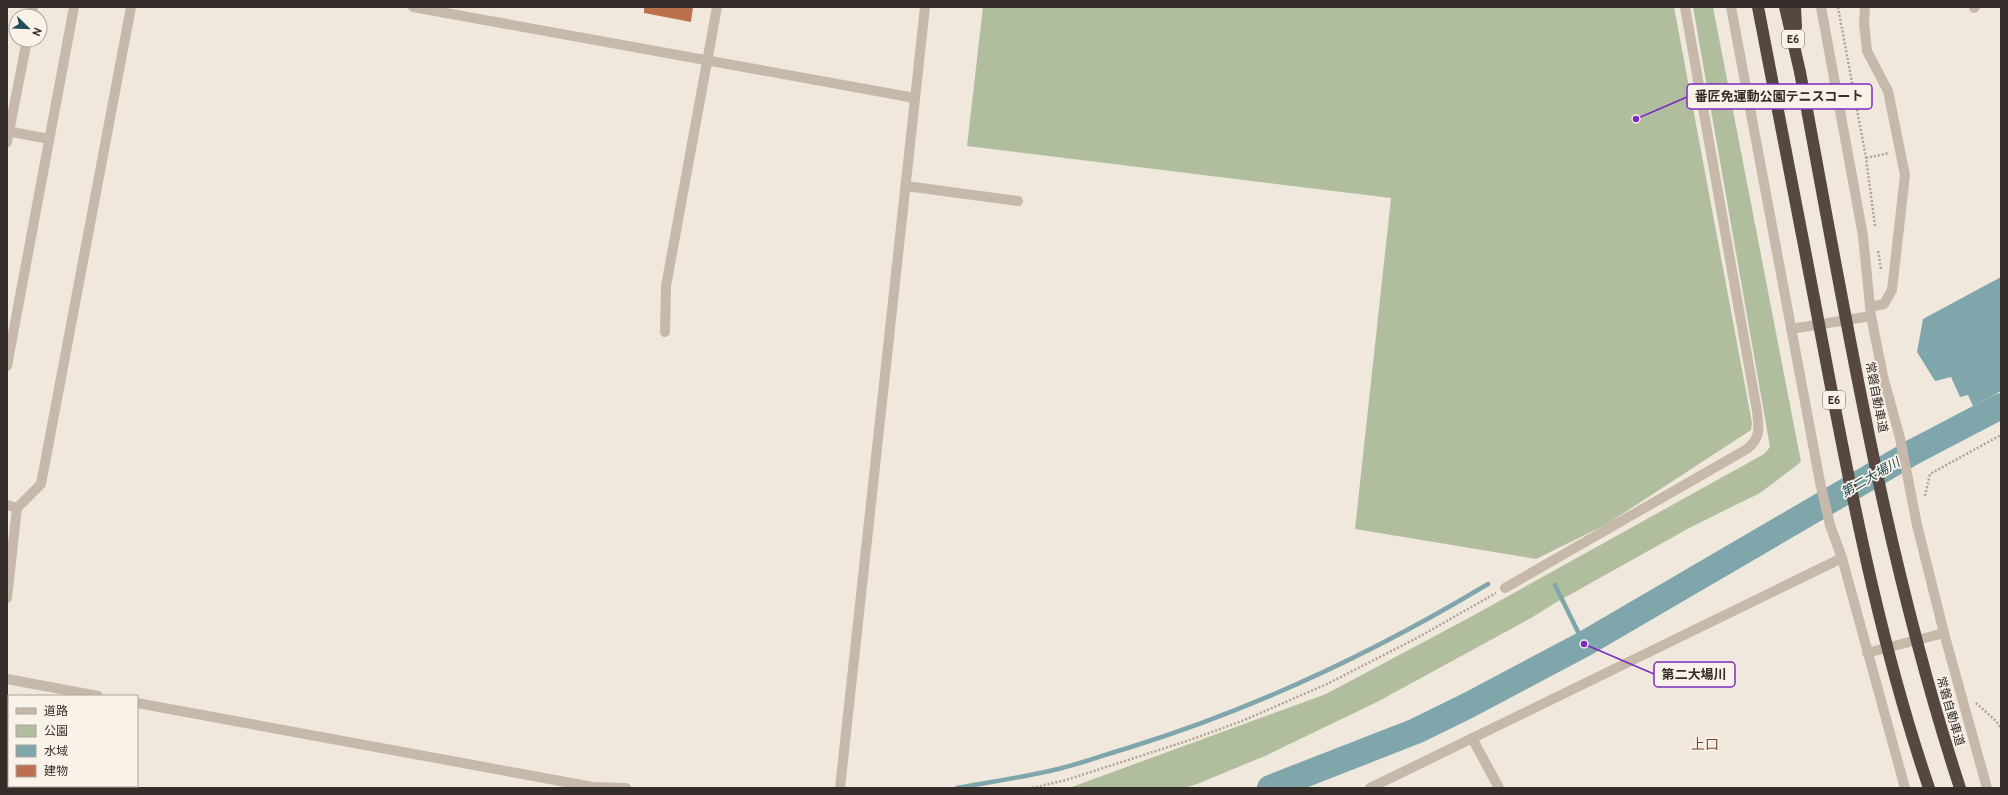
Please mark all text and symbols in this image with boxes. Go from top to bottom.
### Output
north arrow [8,8,48,48]
text: N [29,26,45,38]
road number: E6 [1782,30,1804,48]
callout: 番匠免運動公園テニスコート [1687,84,1872,109]
text: 番匠免運動公園テニスコート [1694,88,1864,104]
street label: 常磐自動車道 [1863,360,1891,434]
road number: E6 [1823,391,1845,409]
water label: 第二大場川 [1838,453,1904,500]
callout: 第二大場川 [1654,662,1735,687]
text: 第二大場川 [1661,666,1727,682]
street label: 常磐自動車道 [1934,674,1968,748]
legend [8,695,138,787]
text: 道路 [44,703,68,718]
text: 公園 [44,723,68,738]
district label: 上口 [1691,735,1719,753]
text: 水域 [44,743,68,758]
text: 建物 [44,763,68,778]

